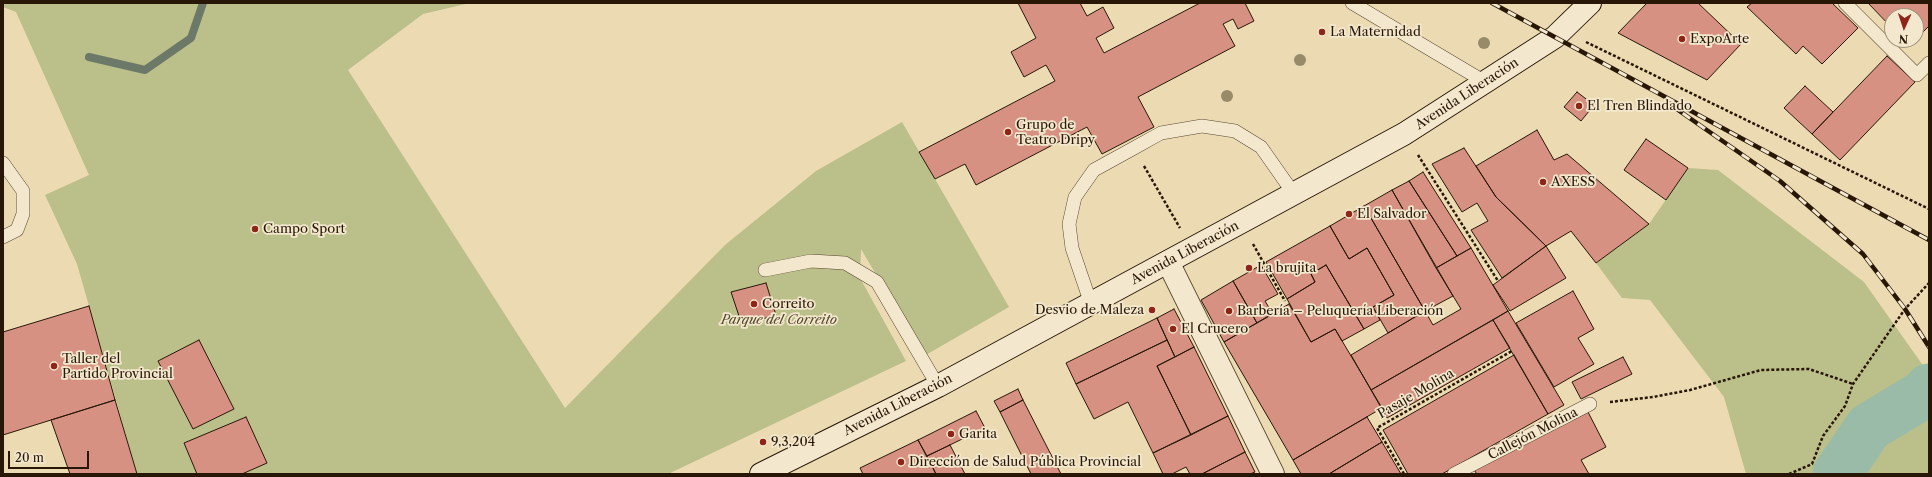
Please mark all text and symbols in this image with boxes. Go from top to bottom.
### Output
north arrow [1884,8,1924,48]
place label: La Maternidad [1330,24,1421,40]
marker: La Maternidad [1317,27,1327,37]
place label: ExpoArte [1690,31,1749,47]
text: N [1898,32,1909,46]
marker: ExpoArte [1677,34,1687,44]
street label: Avenida Liberación [1412,55,1522,133]
place label: El Tren Blindado [1587,98,1692,114]
marker: El Tren Blindado [1574,101,1584,111]
place label: Grupo de Teatro Dripy [1016,117,1095,148]
marker: Grupo de Teatro Dripy [1003,127,1013,137]
place label: AXESS [1551,174,1595,190]
marker: AXESS [1538,177,1548,187]
place label: El Salvador [1357,206,1426,222]
marker: El Salvador [1344,209,1354,219]
street label: Avenida Liberación [1128,218,1242,288]
place label: Campo Sport [263,221,345,237]
marker: Campo Sport [250,224,260,234]
place label: La brujita [1257,260,1316,276]
marker: La brujita [1244,263,1254,273]
place label: Correito [762,296,815,312]
marker: Correito [749,299,759,309]
place label: Desvio de Maleza [1035,302,1144,318]
place label: Barbería – Peluquería Liberación [1237,303,1443,319]
marker: Desvio de Maleza [1147,305,1157,315]
marker: Barbería – Peluquería Liberación [1224,306,1234,316]
park label: Parque del Correito [721,312,837,328]
place label: El Crucero [1181,321,1248,337]
marker: El Crucero [1168,324,1178,334]
place label: Taller del Partido Provincial [62,351,173,382]
marker: Taller del Partido Provincial [49,361,59,371]
street label: Pasaje Molina [1375,366,1457,422]
street label: Avenida Liberación [841,371,955,439]
street label: Callejón Molina [1485,405,1581,463]
place label: Garita [959,426,997,442]
marker: Garita [946,429,956,439]
place label: 9,3,204 [771,434,815,450]
marker: 9,3,204 [758,437,768,447]
scale bar [10,443,91,469]
text: 20 m [15,450,44,465]
place label: Dirección de Salud Pública Provincial [909,454,1141,470]
marker: Dirección de Salud Pública Provincial [896,457,906,467]

